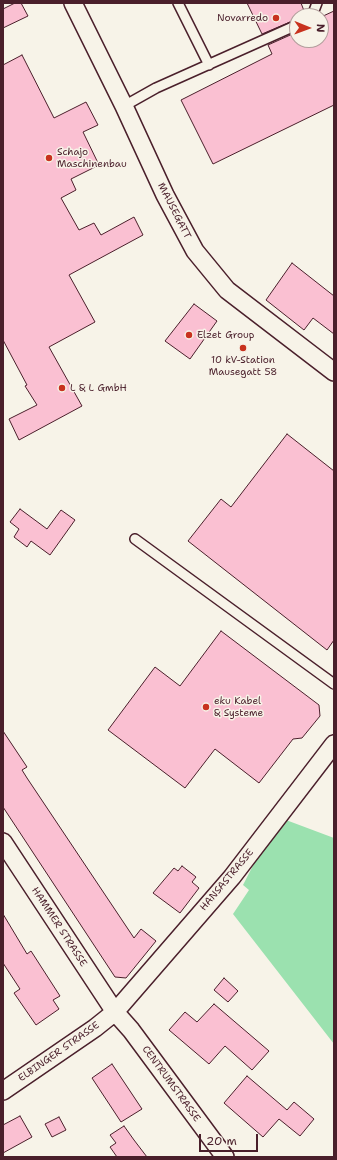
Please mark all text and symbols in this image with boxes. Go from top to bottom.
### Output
north arrow [289,8,329,48]
place label: Novarredo [217,12,268,24]
marker: Novarredo [271,13,281,23]
text: N [313,24,328,33]
place label: Schajo Maschinenbau [57,146,127,170]
marker: Schajo Maschinenbau [44,153,54,163]
street label: MAUSEGATT [155,181,193,241]
place label: Elzet Group [197,329,254,341]
marker: Elzet Group [184,330,194,340]
marker: 10 kV-Station Mausegatt 58 [238,343,248,353]
place label: 10 kV-Station Mausegatt 58 [209,354,277,378]
place label: L & L GmbH [70,382,127,394]
marker: L & L GmbH [57,383,67,393]
place label: eku Kabel & Systeme [214,695,263,718]
marker: eku Kabel & Systeme [201,702,211,712]
street label: HANSASTRASSE [198,847,256,913]
street label: HAMMER STRASSE [29,885,89,969]
street label: ELBINGER STRASSE [16,1019,102,1085]
street label: CENTRUMSTRASSE [139,1044,203,1124]
scale bar [201,1126,260,1152]
text: 20 m [206,1133,237,1149]

